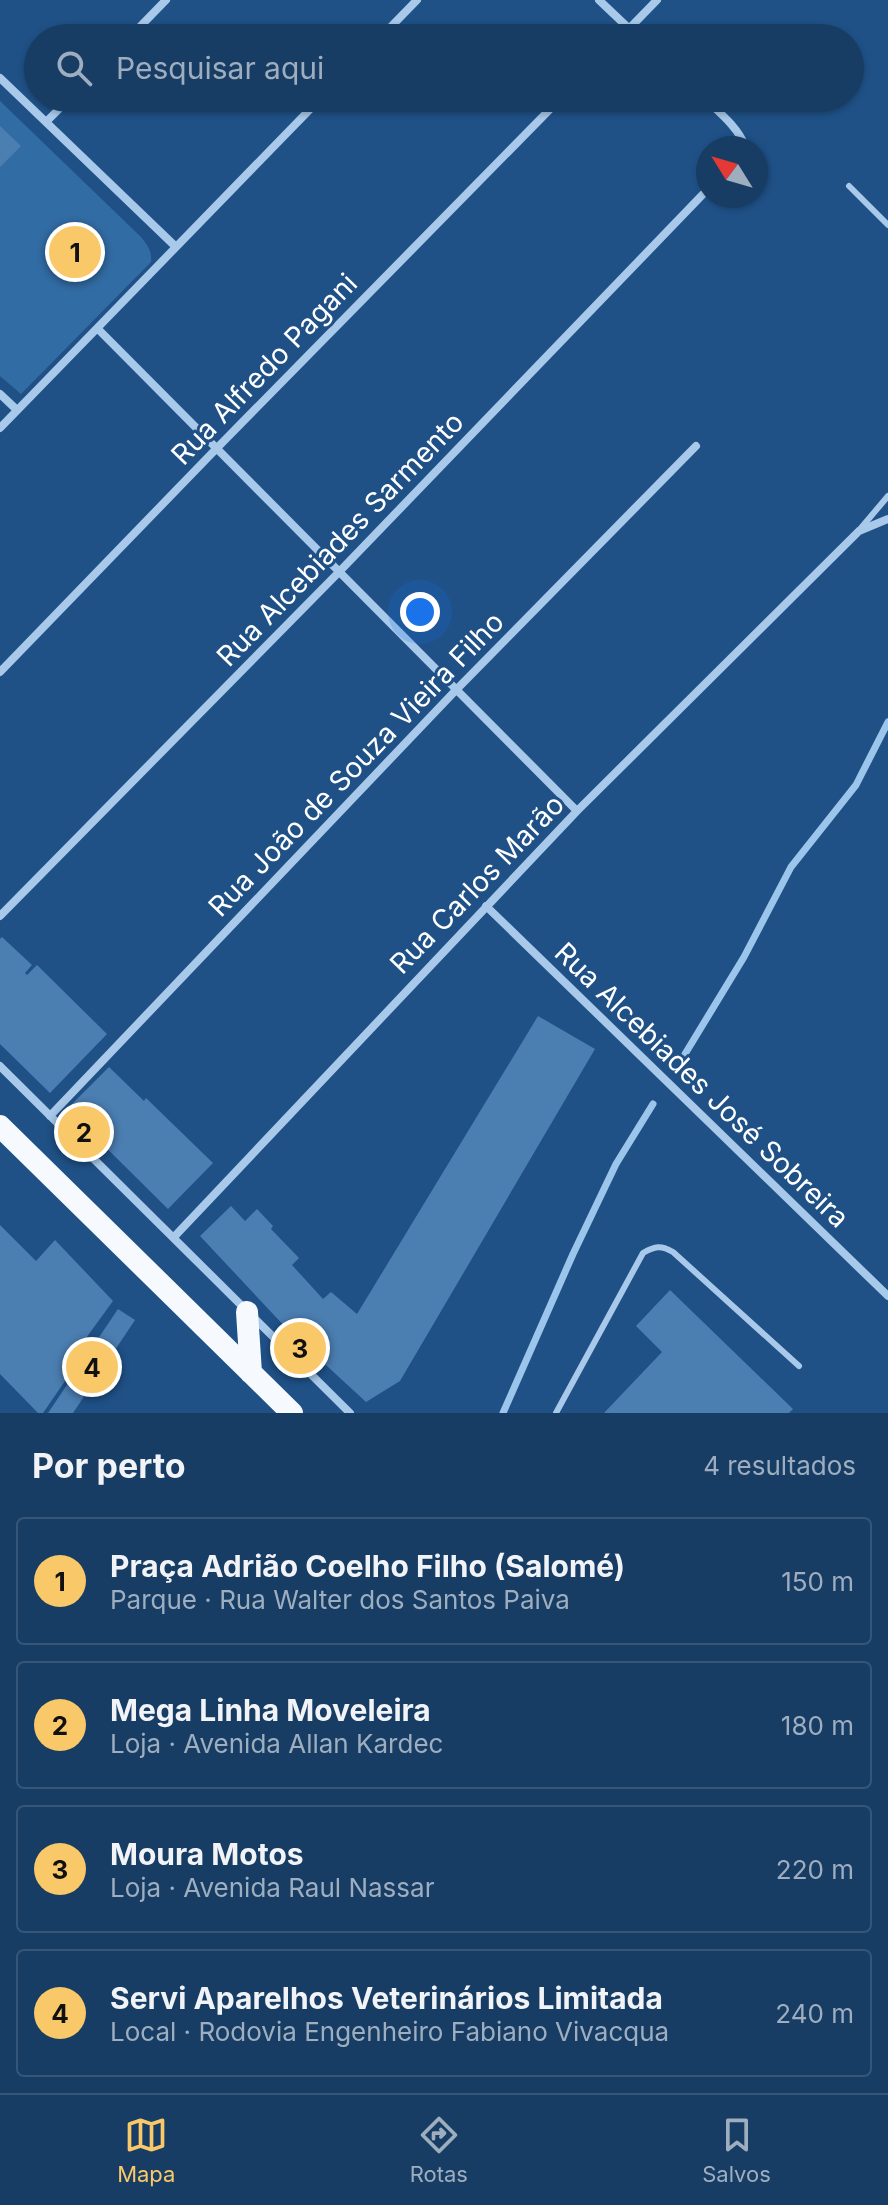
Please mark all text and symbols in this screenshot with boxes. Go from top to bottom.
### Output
search box [24,24,864,112]
icon: search [52,46,96,90]
text: Pesquisar aqui [116,50,324,86]
north arrow [696,136,768,208]
pin: 1 [49,222,101,282]
street label: Rua Alfredo Pagani [164,266,364,472]
street label: Rua Alcebiades Sarmento [210,405,470,673]
your location [400,592,440,632]
street label: Rua João de Souza Vieira Filho [201,605,511,923]
street label: Rua Carlos Marão [383,787,571,981]
street label: Rua Alcebiades José Sobreira [548,935,856,1235]
pin: 2 [58,1102,110,1162]
pin: 3 [274,1318,326,1378]
pin: 4 [66,1337,118,1397]
text: Por perto [32,1445,186,1486]
text: 4 resultados [703,1450,856,1481]
text: Praça Adrião Coelho Filho (Salomé) [110,1548,625,1584]
text: 1 [54,1566,66,1597]
text: 150 m [781,1566,854,1597]
text: Parque · Rua Walter dos Santos Paiva [110,1584,570,1615]
text: Mega Linha Moveleira [110,1692,431,1728]
text: 2 [52,1710,68,1741]
text: 180 m [781,1710,854,1741]
text: Loja · Avenida Allan Kardec [110,1728,443,1759]
text: Moura Motos [110,1836,304,1872]
text: 3 [52,1854,68,1885]
text: 220 m [776,1854,854,1885]
text: Loja · Avenida Raul Nassar [110,1872,434,1903]
text: Servi Aparelhos Veterinários Limitada [110,1980,663,2016]
text: 4 [51,1998,69,2029]
text: 240 m [775,1998,854,2029]
text: Local · Rodovia Engenheiro Fabiano Vivacqua [110,2016,669,2047]
tab: Mapa [117,2113,175,2187]
tab: Rotas [410,2113,468,2187]
tab: Salvos [702,2113,771,2187]

